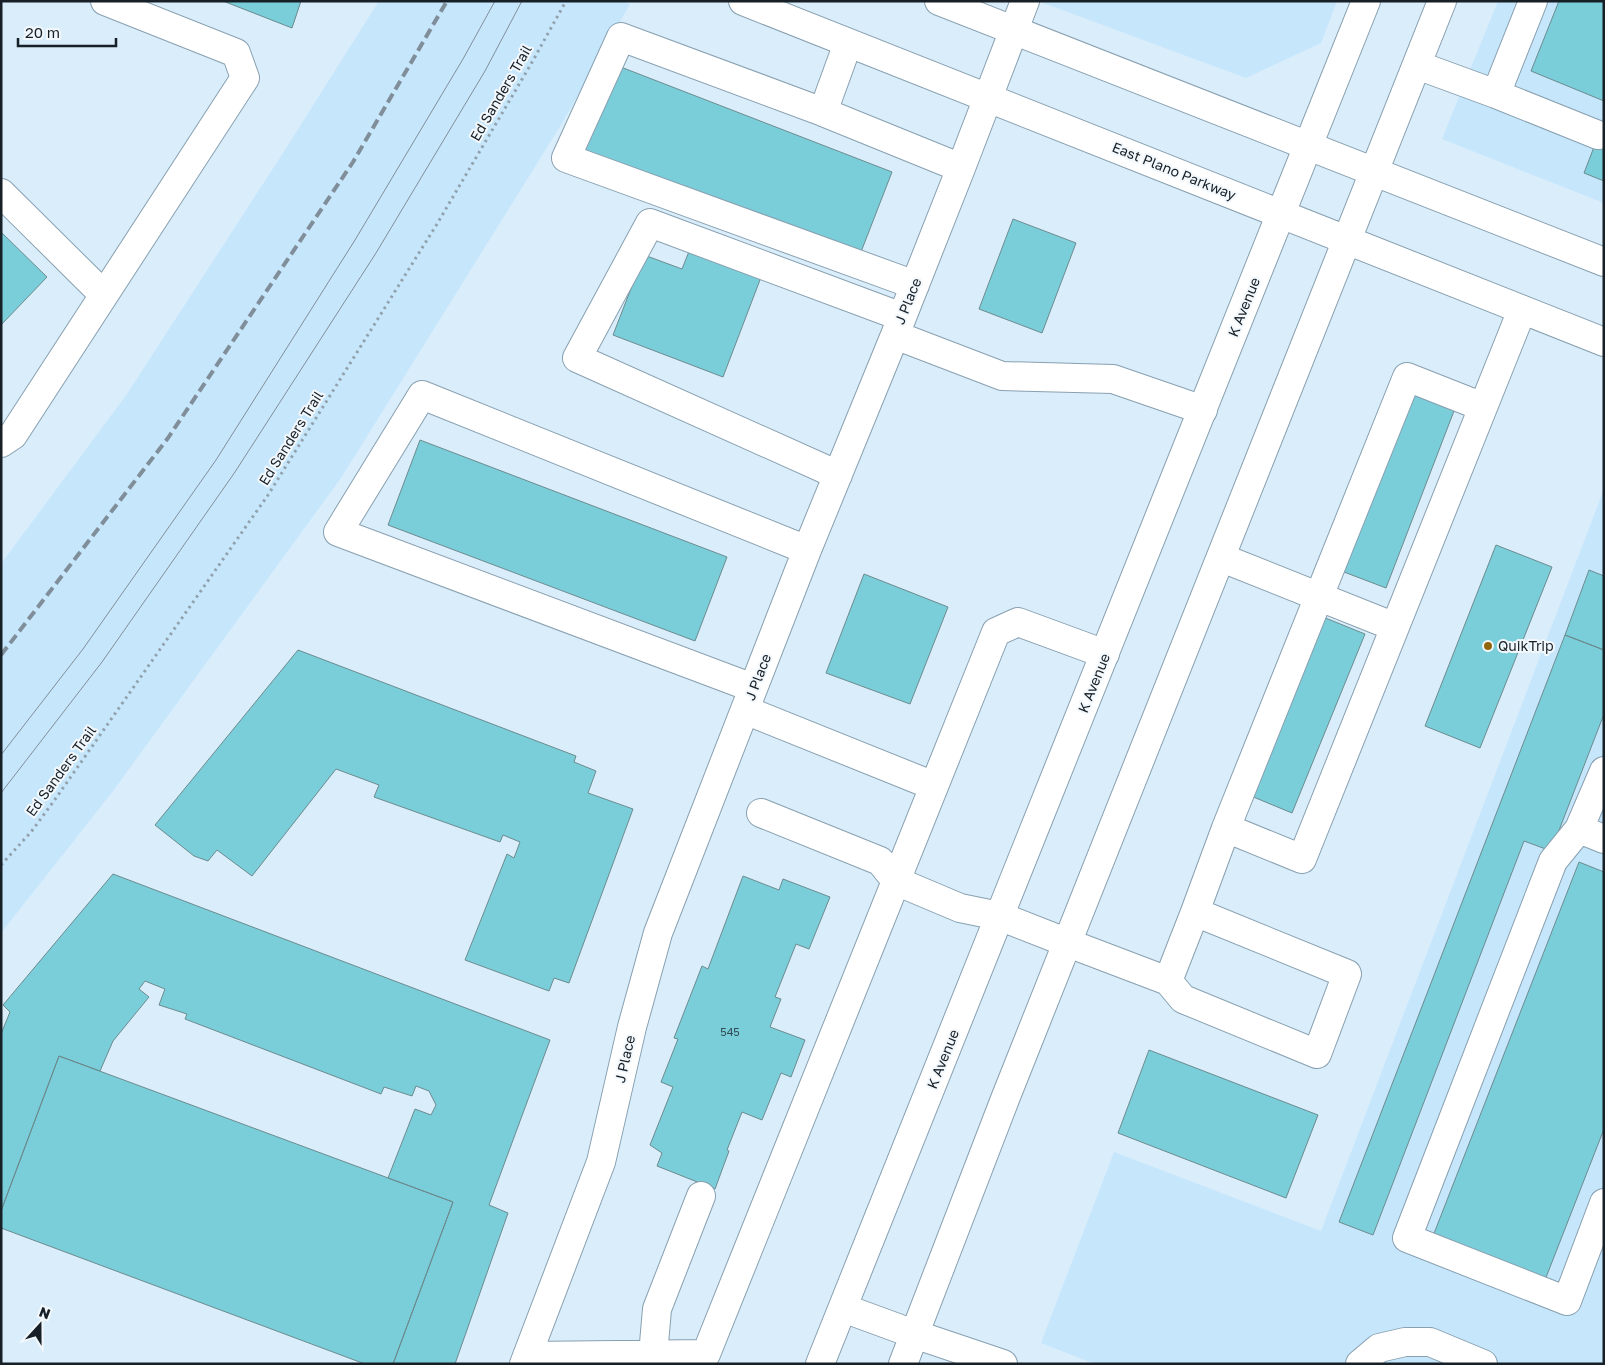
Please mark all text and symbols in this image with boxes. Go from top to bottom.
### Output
scale bar [18,15,115,47]
text: 20 m [25,23,60,41]
street label: Ed Sanders Trail [466,42,535,144]
street label: East Plano Parkway [1110,138,1239,203]
street label: J Place [891,275,925,327]
street label: K Avenue [1224,275,1263,339]
street label: Ed Sanders Trail [255,387,326,488]
place label: QuikTrip [1498,637,1554,654]
marker: QuikTrip [1482,640,1494,652]
street label: J Place [741,651,774,703]
street label: K Avenue [1074,651,1113,715]
street label: Ed Sanders Trail [22,722,99,819]
house number: 545 [720,1025,740,1038]
street label: K Avenue [923,1027,962,1091]
street label: J Place [611,1033,638,1084]
north arrow [15,1300,65,1350]
text: N [37,1303,53,1322]

